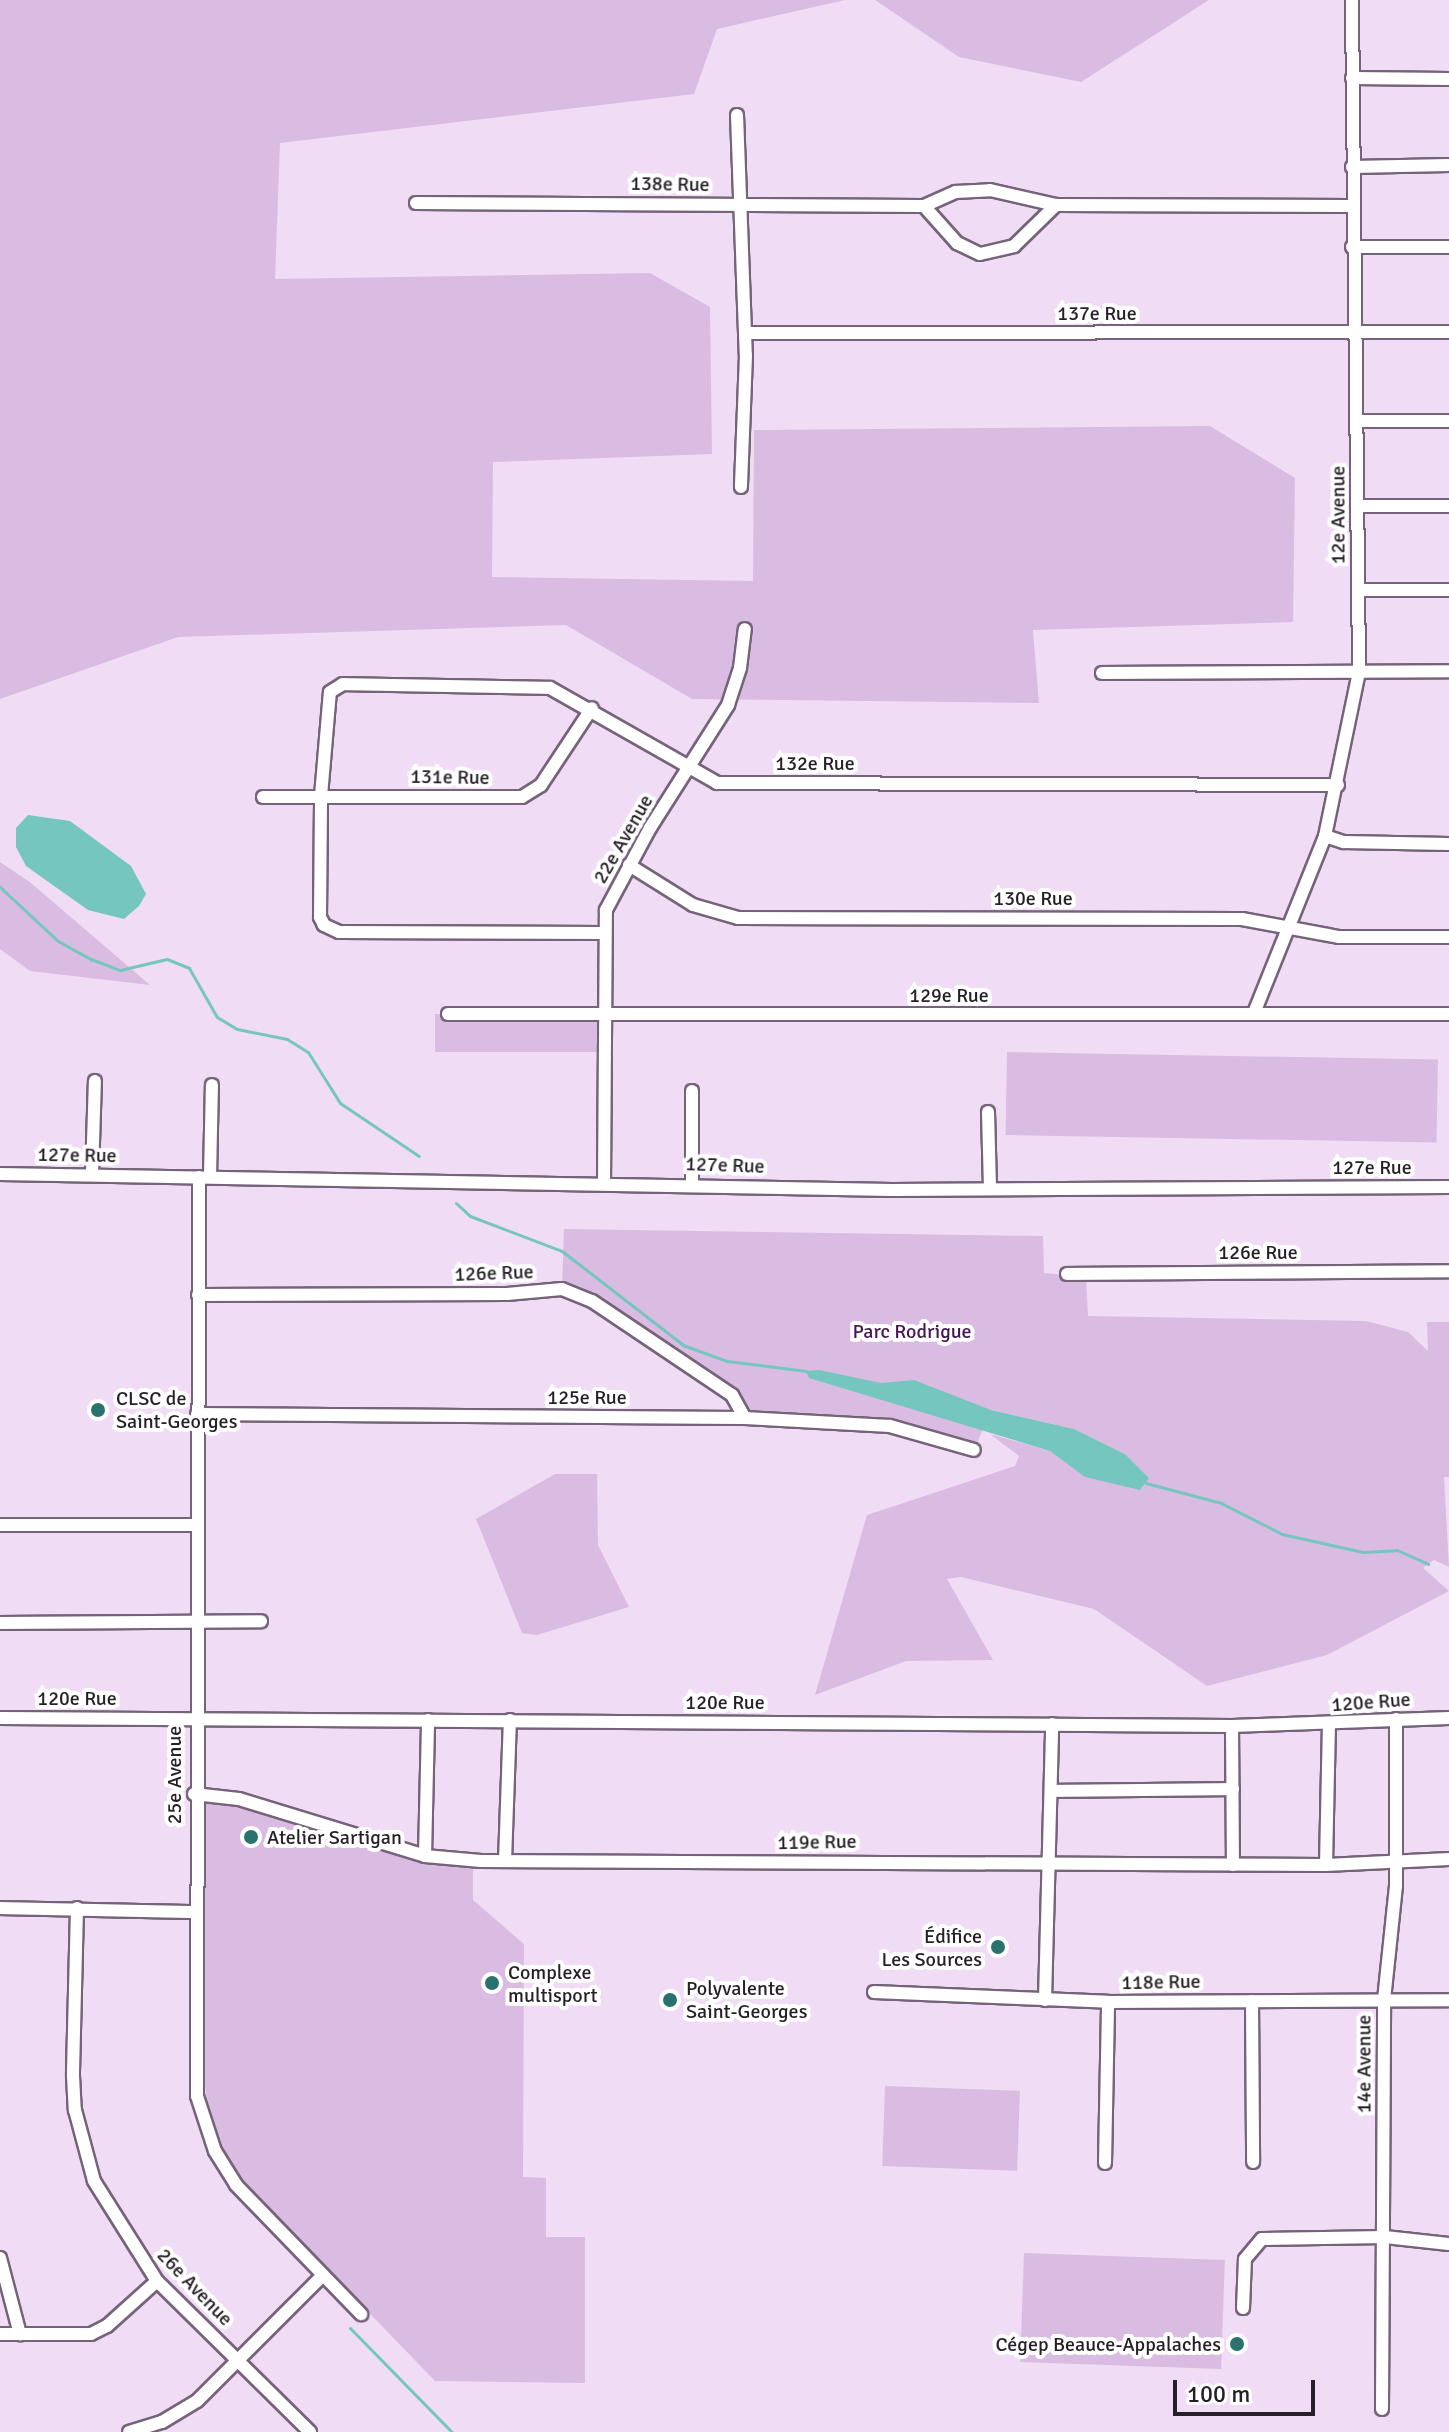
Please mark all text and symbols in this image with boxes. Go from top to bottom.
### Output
street label: 138e Rue [630,171,710,197]
street label: 137e Rue [1057,301,1137,325]
street label: 12e Avenue [1326,466,1350,564]
street label: 132e Rue [775,751,855,775]
street label: 131e Rue [410,764,490,790]
street label: 22e Avenue [588,790,658,888]
street label: 130e Rue [993,886,1073,910]
street label: 129e Rue [909,983,989,1007]
street label: 127e Rue [37,1142,117,1168]
street label: 127e Rue [685,1152,765,1178]
street label: 127e Rue [1332,1155,1412,1179]
street label: 126e Rue [1218,1240,1298,1264]
street label: 126e Rue [454,1260,534,1286]
park label: Parc Rodrigue [852,1319,972,1343]
street label: 125e Rue [547,1385,627,1409]
place label: CLSC de Saint-Georges [116,1386,237,1433]
marker: CLSC de Saint-Georges [87,1399,109,1421]
street label: 120e Rue [37,1686,117,1710]
street label: 120e Rue [1331,1687,1411,1717]
street label: 120e Rue [685,1690,765,1714]
street label: 25e Avenue [162,1726,186,1824]
place label: Atelier Sartigan [267,1825,402,1849]
marker: Atelier Sartigan [242,1828,260,1846]
street label: 119e Rue [777,1829,857,1855]
place label: Édifice Les Sources [881,1924,982,1971]
marker: Édifice Les Sources [989,1938,1007,1956]
place label: Complexe multisport [508,1960,598,2007]
street label: 118e Rue [1121,1969,1201,1995]
marker: Complexe multisport [483,1974,501,1992]
place label: Polyvalente Saint-Georges [686,1976,807,2023]
marker: Polyvalente Saint-Georges [661,1991,679,2009]
street label: 14e Avenue [1352,2015,1376,2113]
street label: 26e Avenue [152,2243,238,2331]
place label: Cégep Beauce-Appalaches [995,2332,1221,2356]
marker: Cégep Beauce-Appalaches [1228,2335,1246,2353]
scale bar [1177,2364,1319,2414]
text: 100 m [1187,2379,1250,2409]

